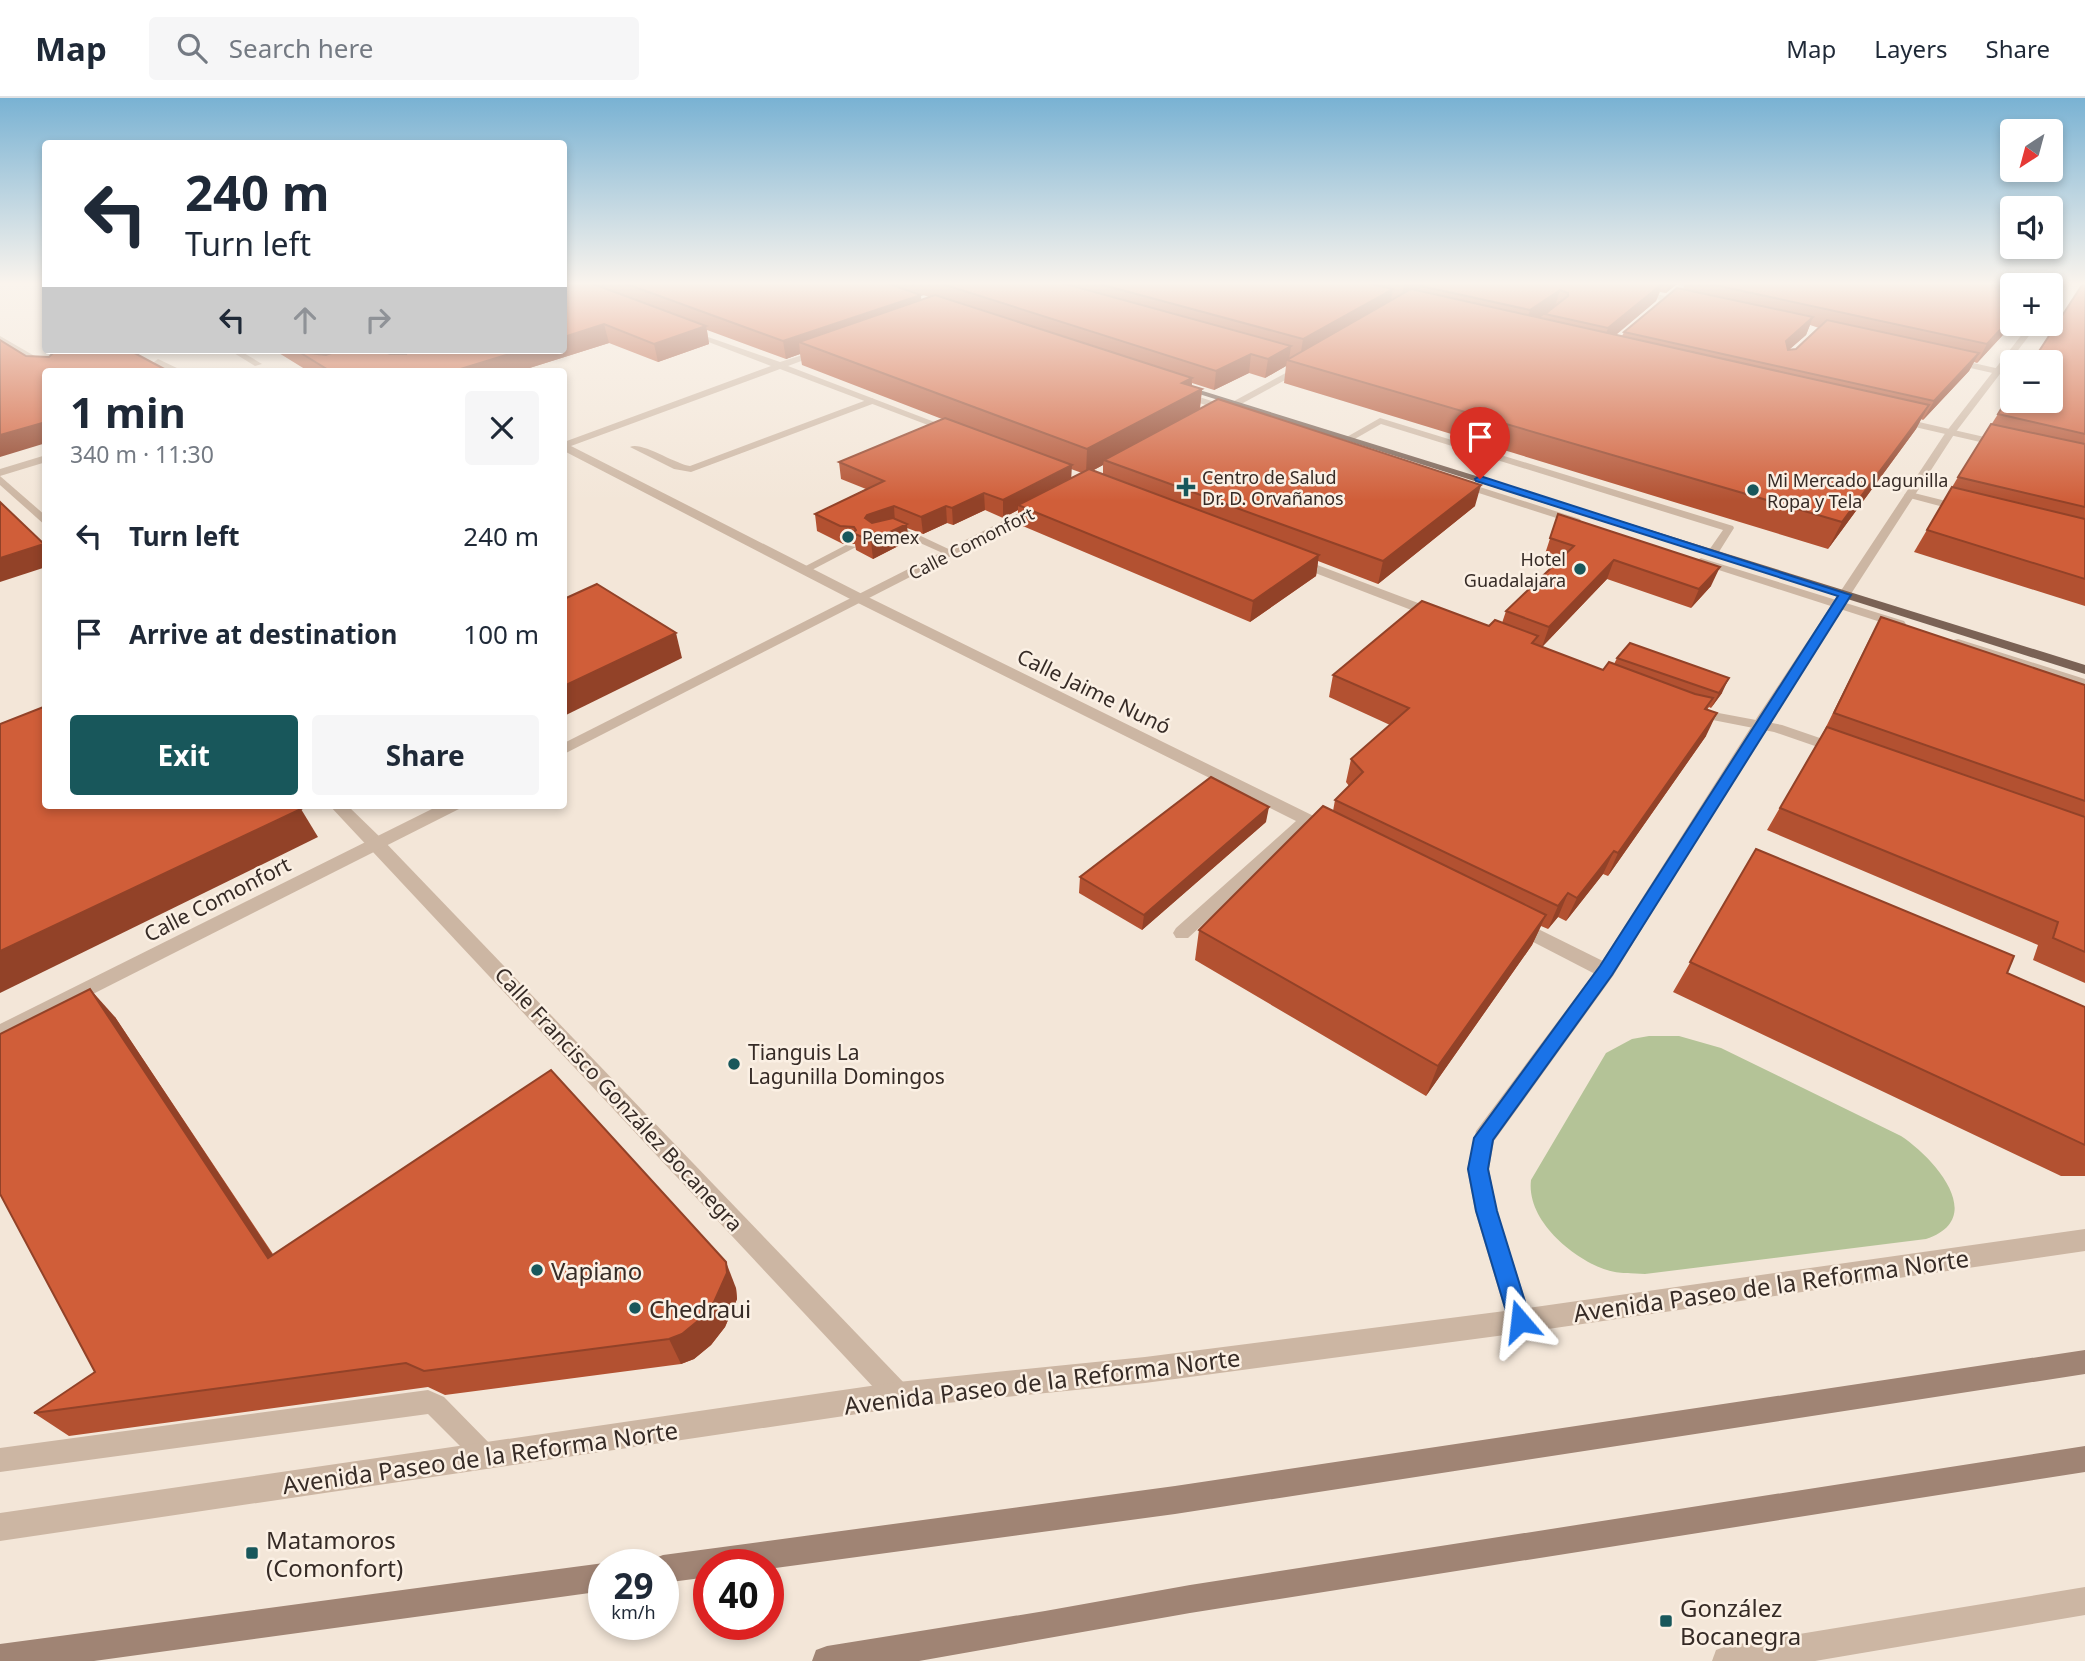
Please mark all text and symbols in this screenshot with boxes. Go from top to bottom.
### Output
search box [149,17,639,80]
text: Map [35,26,107,71]
icon: search [173,29,211,67]
text: Search here [229,30,373,66]
text: Map [1786,32,1836,65]
text: Layers [1874,32,1948,65]
text: Share [1986,32,2050,65]
north arrow [2000,119,2063,182]
map controls [2000,119,2063,413]
text: 240 m [185,159,330,225]
icon: left [70,168,161,259]
button: sound [2000,196,2063,259]
text: Turn left [185,222,311,265]
button: + [2000,273,2063,336]
icon: left [213,301,251,339]
icon: ahead [286,301,324,339]
icon: right [359,301,397,339]
button: − [2000,350,2063,413]
text: 1 min [70,383,186,440]
button: close [465,391,539,465]
pin [1450,407,1510,479]
icon: arrive [1461,418,1499,456]
text: 340 m · 11:30 [70,438,214,470]
place label: Centro de Salud Dr. D. Orvañanos [1202,465,1344,510]
place label: Mi Mercado Lagunilla Ropa y Tela [1767,468,1948,513]
marker: Centro de Salud Dr. D. Orvañanos [1176,477,1196,497]
marker: Mi Mercado Lagunilla Ropa y Tela [1745,482,1761,498]
street label: Calle Comonfort [904,501,1038,585]
icon: left [70,517,108,555]
text: Turn left [129,518,240,554]
text: 240 m [463,518,539,554]
place label: Pemex [862,525,920,549]
marker: Pemex [840,529,856,545]
place label: Hotel Guadalajara [1464,547,1566,592]
marker: Hotel Guadalajara [1572,561,1588,577]
icon: arrive [70,615,108,653]
text: Arrive at destination [129,616,398,652]
text: 100 m [463,616,539,652]
street label: Calle Jaime Nunó [1013,642,1175,740]
button: Exit [70,715,298,795]
button: Share [312,715,539,795]
street label: Calle Comonfort [139,850,295,948]
street label: Calle Francisco González Bocanegra [489,961,749,1237]
place label: Tianguis La Lagunilla Domingos [748,1038,945,1090]
marker: Tianguis La Lagunilla Domingos [726,1056,742,1072]
street label: Avenida Paseo de la Reforma Norte [1571,1241,1971,1329]
place label: Vapiano [551,1254,642,1287]
marker: Vapiano [529,1262,545,1278]
position arrow [1483,1284,1557,1358]
place label: Chedraui [649,1292,751,1325]
marker: Chedraui [627,1300,643,1316]
street label: Avenida Paseo de la Reforma Norte [842,1340,1242,1422]
street label: Avenida Paseo de la Reforma Norte [280,1413,680,1501]
place label: Matamoros (Comonfort) [266,1523,403,1584]
marker: Matamoros (Comonfort) [244,1545,260,1561]
speed limit sign: 40 [693,1549,784,1640]
text: 29 [613,1562,654,1609]
place label: González Bocanegra [1680,1591,1801,1652]
text: km/h [611,1600,656,1624]
marker: González Bocanegra [1658,1613,1674,1629]

